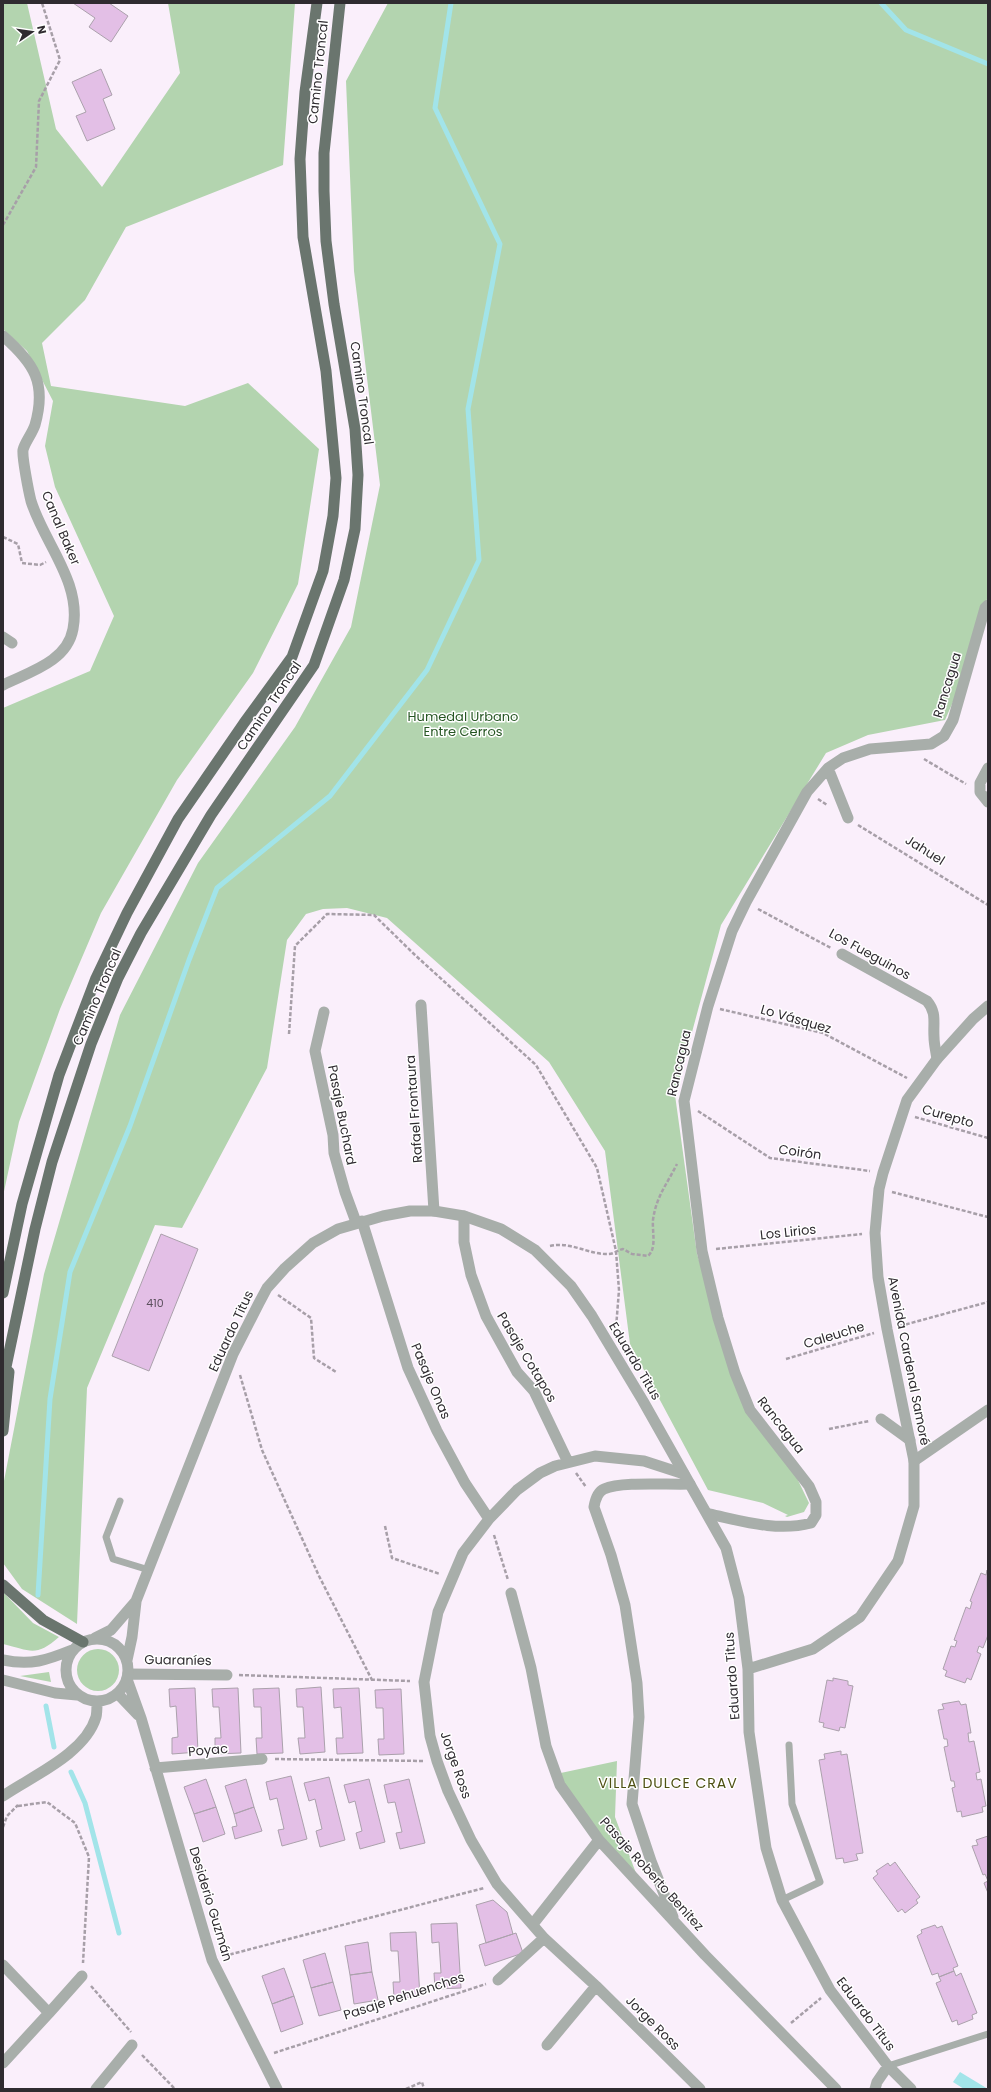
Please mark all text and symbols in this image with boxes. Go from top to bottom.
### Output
north arrow [12,12,52,52]
street label: Camino Troncal [303,19,333,125]
text: N [33,24,50,36]
street label: Camino Troncal [345,340,379,446]
street label: Canal Baker [37,488,85,568]
street label: Rancagua [928,650,966,720]
street label: Camino Troncal [232,658,306,754]
park label: Humedal Urbano Entre Cerros [408,707,518,741]
street label: Jahuel [901,830,949,870]
street label: Los Fueguinos [826,924,915,984]
street label: Camino Troncal [68,945,126,1049]
street label: Lo Vásquez [758,1000,834,1038]
street label: Rancagua [662,1028,696,1098]
street label: Rafael Frontaura [401,1054,427,1164]
street label: Pasaje Buchard [323,1063,361,1167]
street label: Curepto [920,1100,976,1132]
street label: Coirón [777,1140,823,1164]
street label: Los Lirios [759,1220,817,1244]
street label: Avenida Cardenal Samoré [883,1275,935,1447]
street label: Eduardo Titus [204,1287,258,1375]
house number: 410 [146,1295,164,1311]
street label: Pasaje Cotapos [492,1308,562,1406]
street label: Caleuche [801,1317,867,1353]
street label: Eduardo Titus [604,1318,666,1404]
street label: Pasaje Onas [406,1340,456,1422]
street label: Rancagua [753,1393,809,1457]
street label: Eduardo Titus [719,1631,745,1721]
street label: Guaraníes [144,1650,212,1670]
street label: Jorge Ross [436,1729,476,1801]
street label: Poyac [187,1739,229,1761]
district label: VILLA DULCE CRAV [598,1773,738,1793]
street label: Pasaje Roberto Benitez [596,1813,708,1935]
street label: Desiderio Guzmán [185,1844,237,1964]
street label: Pasaje Pehuenches [341,1967,467,2025]
street label: Eduardo Titus [832,1973,900,2055]
street label: Jorge Ross [621,1991,685,2055]

